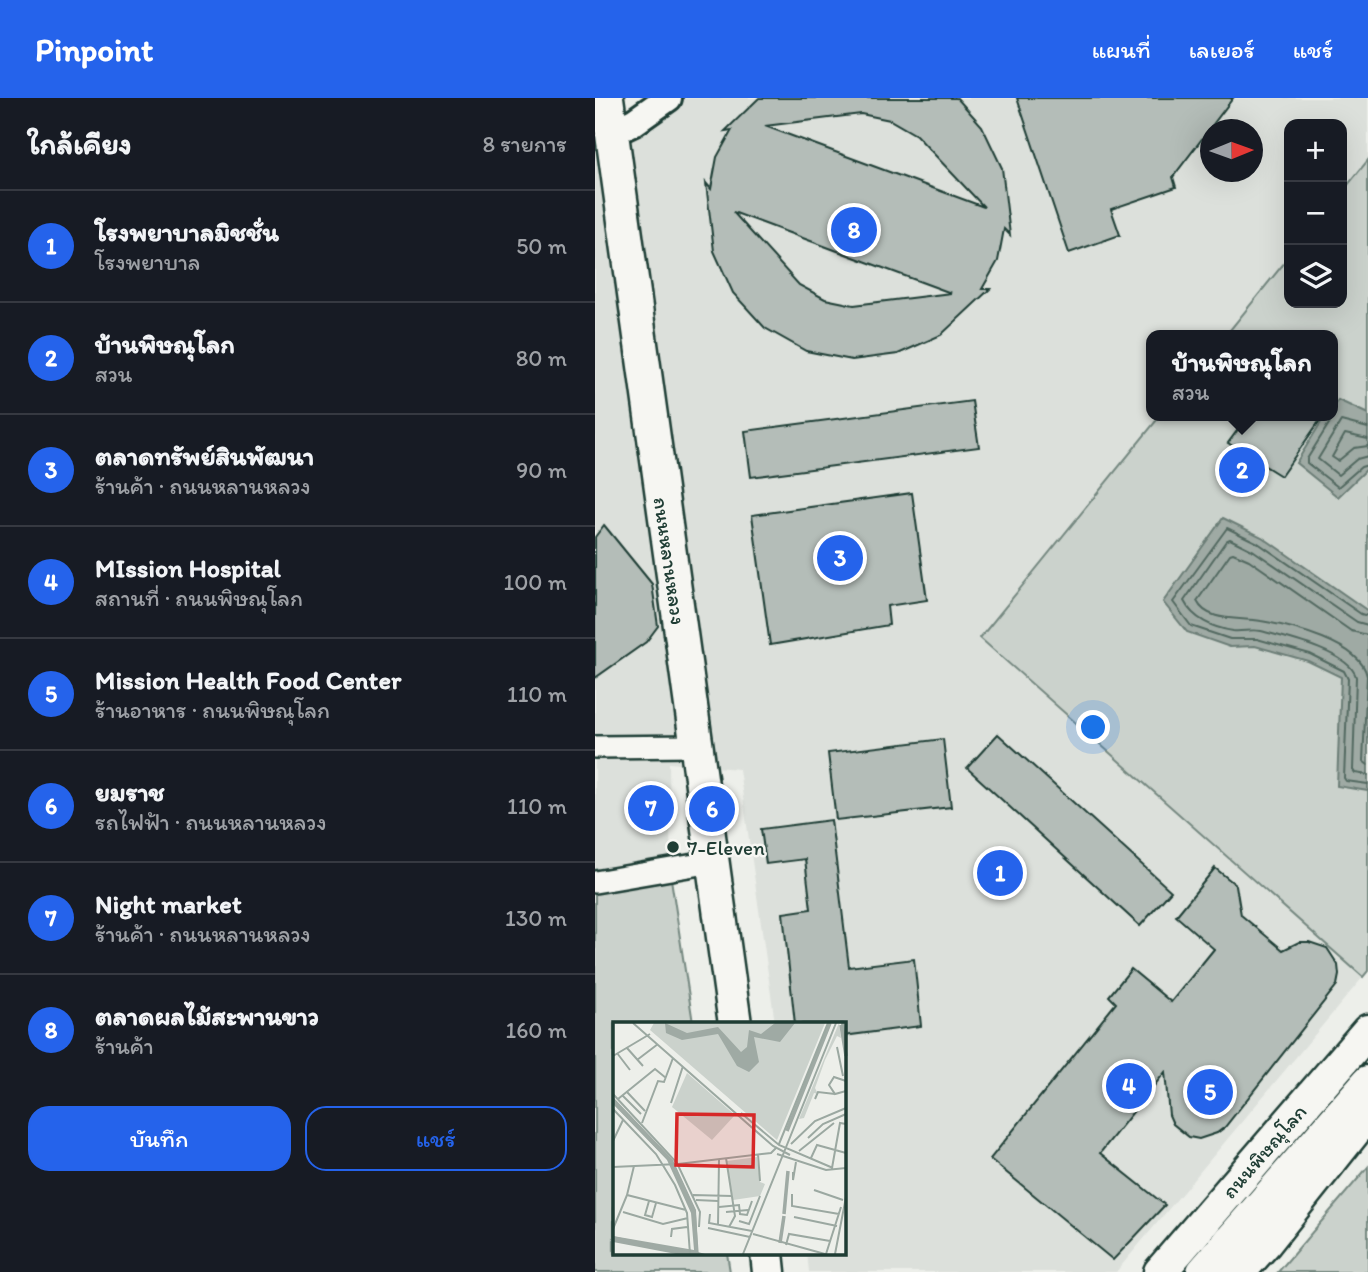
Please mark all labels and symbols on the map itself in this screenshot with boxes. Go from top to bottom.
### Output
north arrow [1200,119,1263,182]
pin: 8 [831,204,877,256]
pin: 2 [1219,444,1265,496]
street label: ถนนหลานหลวง [649,495,691,627]
pin: 3 [817,532,863,584]
your location [1076,710,1110,744]
pin: 7 [628,782,674,834]
pin: 6 [689,783,735,835]
place label: 7-Eleven [687,835,765,860]
marker: 7-Eleven [665,839,681,855]
pin: 1 [977,847,1023,899]
inset map [613,1022,845,1254]
pin: 4 [1106,1060,1152,1112]
pin: 5 [1187,1066,1233,1118]
street label: ถนนพิษณุโลก [1216,1099,1312,1204]

